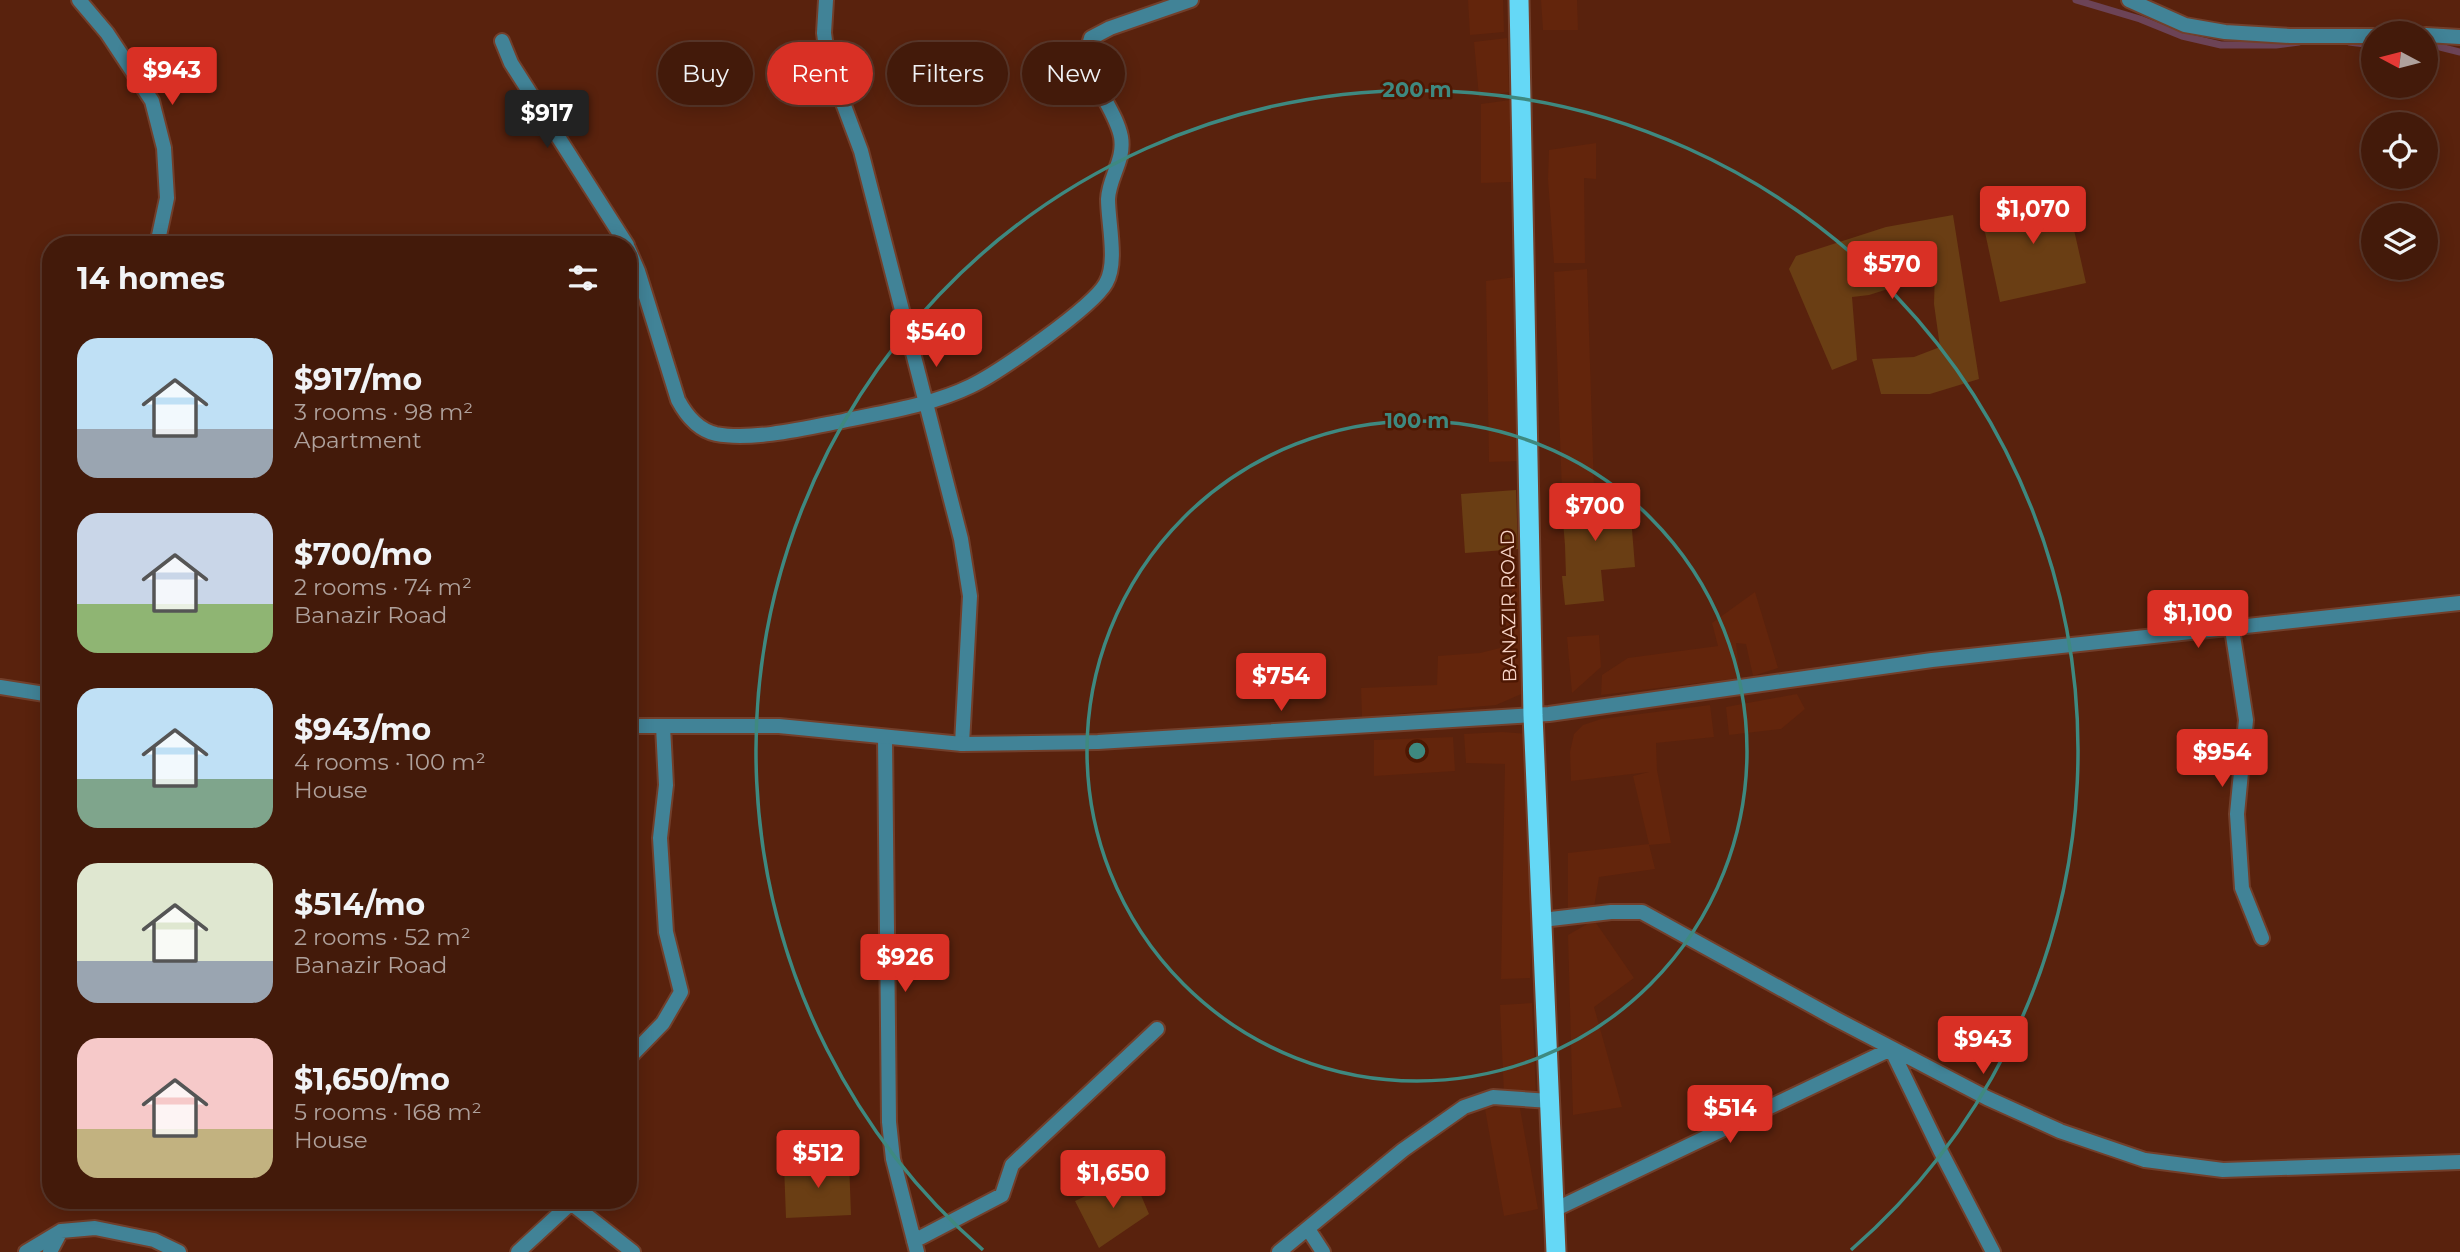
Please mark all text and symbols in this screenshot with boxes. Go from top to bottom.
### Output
north arrow [2361,21,2438,98]
map controls [2361,21,2438,280]
chip: Buy [658,42,753,105]
chip: Rent [767,42,873,105]
chip: Filters [887,42,1008,105]
chip: New [1022,42,1125,105]
pin: $943 [131,48,213,107]
text: $943 [143,56,201,84]
text: 200 m [1383,77,1451,102]
pin: $917 [506,90,588,150]
text: $917 [521,99,573,127]
button: locate [2361,112,2438,189]
pin: $1,070 [1976,187,2090,246]
text: $1,070 [1996,195,2070,223]
button: layers [2361,203,2438,280]
pin: $570 [1851,242,1933,301]
text: $570 [1863,250,1921,278]
icon: filters [564,259,602,297]
text: 14 homes [77,260,225,297]
pin: $540 [895,310,977,369]
text: $540 [906,318,966,346]
text: $917/mo [294,361,422,398]
icon: home [133,366,217,450]
text: 3 rooms · 98 m² [294,398,473,426]
text: 100 m [1385,408,1449,433]
text: Apartment [294,426,422,454]
pin: $700 [1554,484,1636,543]
text: $700 [1565,492,1625,520]
street label: BANAZIR ROAD [1496,530,1521,682]
text: $700/mo [294,536,432,573]
icon: home [133,541,217,625]
text: 2 rooms · 74 m² [294,573,472,601]
pin: $1,100 [2141,590,2255,650]
text: $1,100 [2163,599,2233,627]
text: Banazir Road [294,601,447,629]
pin: $754 [1240,654,1322,713]
text: $754 [1252,662,1310,690]
text: $943/mo [294,711,431,748]
icon: home [133,716,217,800]
pin: $954 [2181,730,2263,789]
text: $954 [2193,738,2251,766]
centre of rings [1405,739,1429,763]
text: 4 rooms · 100 m² [294,748,486,776]
text: House [294,776,368,804]
text: $514/mo [294,886,425,923]
icon: home [133,891,217,975]
text: 2 rooms · 52 m² [294,923,471,951]
pin: $926 [864,934,946,994]
text: $926 [876,943,934,971]
text: Banazir Road [294,951,447,979]
pin: $943 [1942,1016,2024,1076]
text: $943 [1954,1025,2012,1053]
text: $1,650/mo [294,1061,450,1098]
icon: home [133,1066,217,1150]
pin: $514 [1689,1086,1771,1145]
text: $514 [1703,1094,1757,1122]
text: 5 rooms · 168 m² [294,1098,482,1126]
text: House [294,1126,368,1154]
pin: $512 [777,1130,859,1190]
text: $512 [793,1139,843,1167]
pin: $1,650 [1056,1150,1170,1210]
text: $1,650 [1076,1159,1150,1187]

